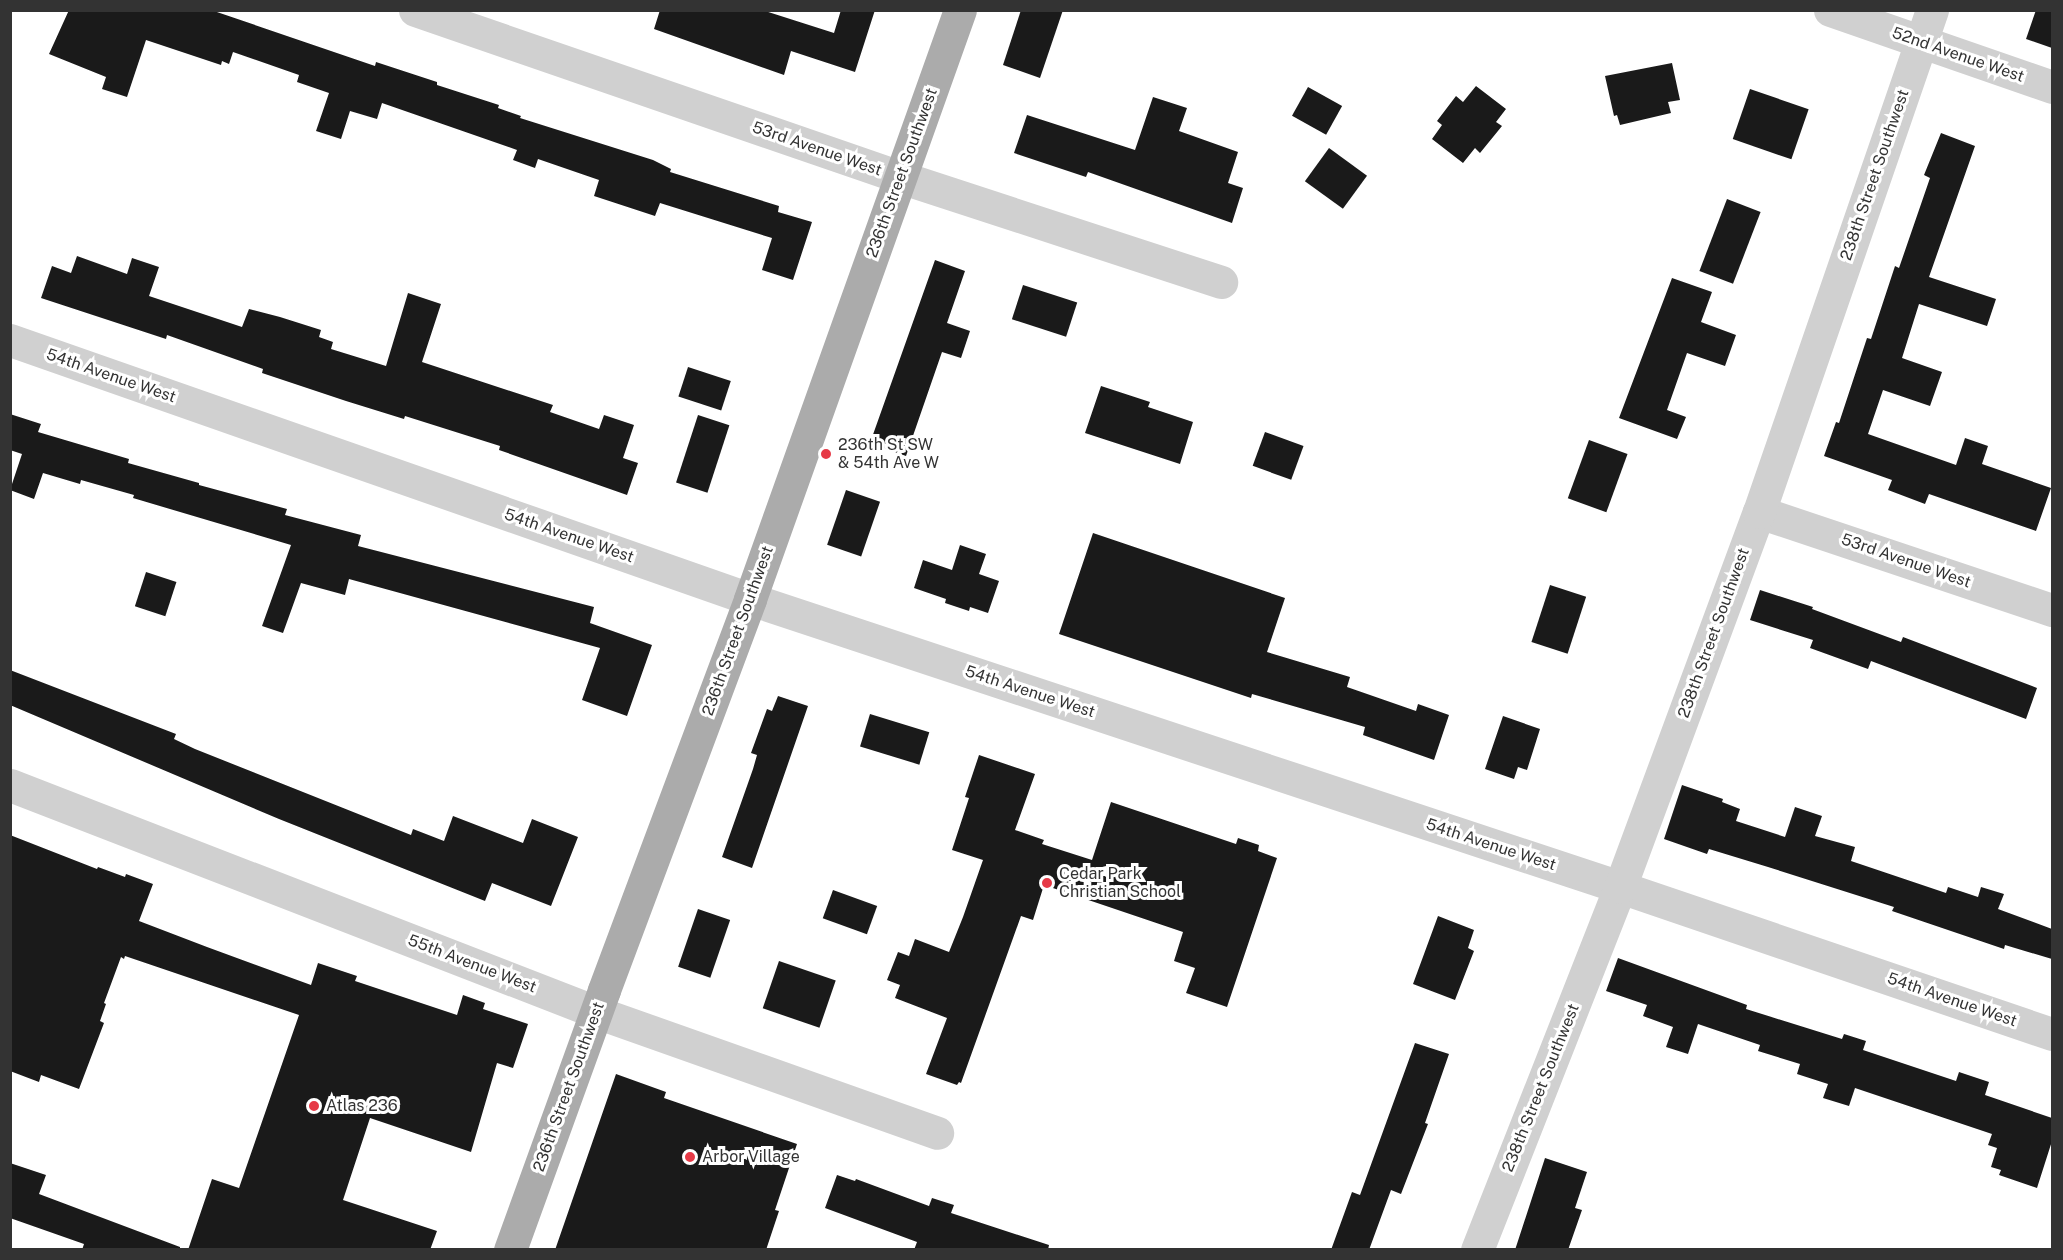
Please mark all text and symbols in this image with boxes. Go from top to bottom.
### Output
street label: 52nd Avenue West [1889,23,2027,87]
street label: 236th Street Southwest [862,86,942,260]
street label: 238th Street Southwest [1837,87,1913,263]
street label: 53rd Avenue West [749,118,885,180]
street label: 54th Avenue West [44,345,178,407]
place label: 236th St SW & 54th Ave W [838,435,939,473]
marker: 236th St SW & 54th Ave W [819,447,833,461]
street label: 54th Avenue West [502,505,636,567]
street label: 53rd Avenue West [1838,530,1974,592]
street label: 236th Street Southwest [698,544,778,718]
street label: 238th Street Southwest [1674,545,1754,721]
street label: 54th Avenue West [962,662,1098,722]
street label: 54th Avenue West [1423,815,1559,875]
place label: Cedar Park Christian School [1059,864,1181,902]
marker: Cedar Park Christian School [1040,876,1054,890]
street label: 55th Avenue West [405,931,539,997]
street label: 54th Avenue West [1885,969,2019,1031]
street label: 236th Street Southwest [529,1000,609,1174]
street label: 238th Street Southwest [1498,1001,1584,1175]
place label: Atlas 236 [326,1096,398,1116]
marker: Atlas 236 [307,1099,321,1113]
place label: Arbor Village [702,1147,800,1167]
marker: Arbor Village [683,1150,697,1164]

